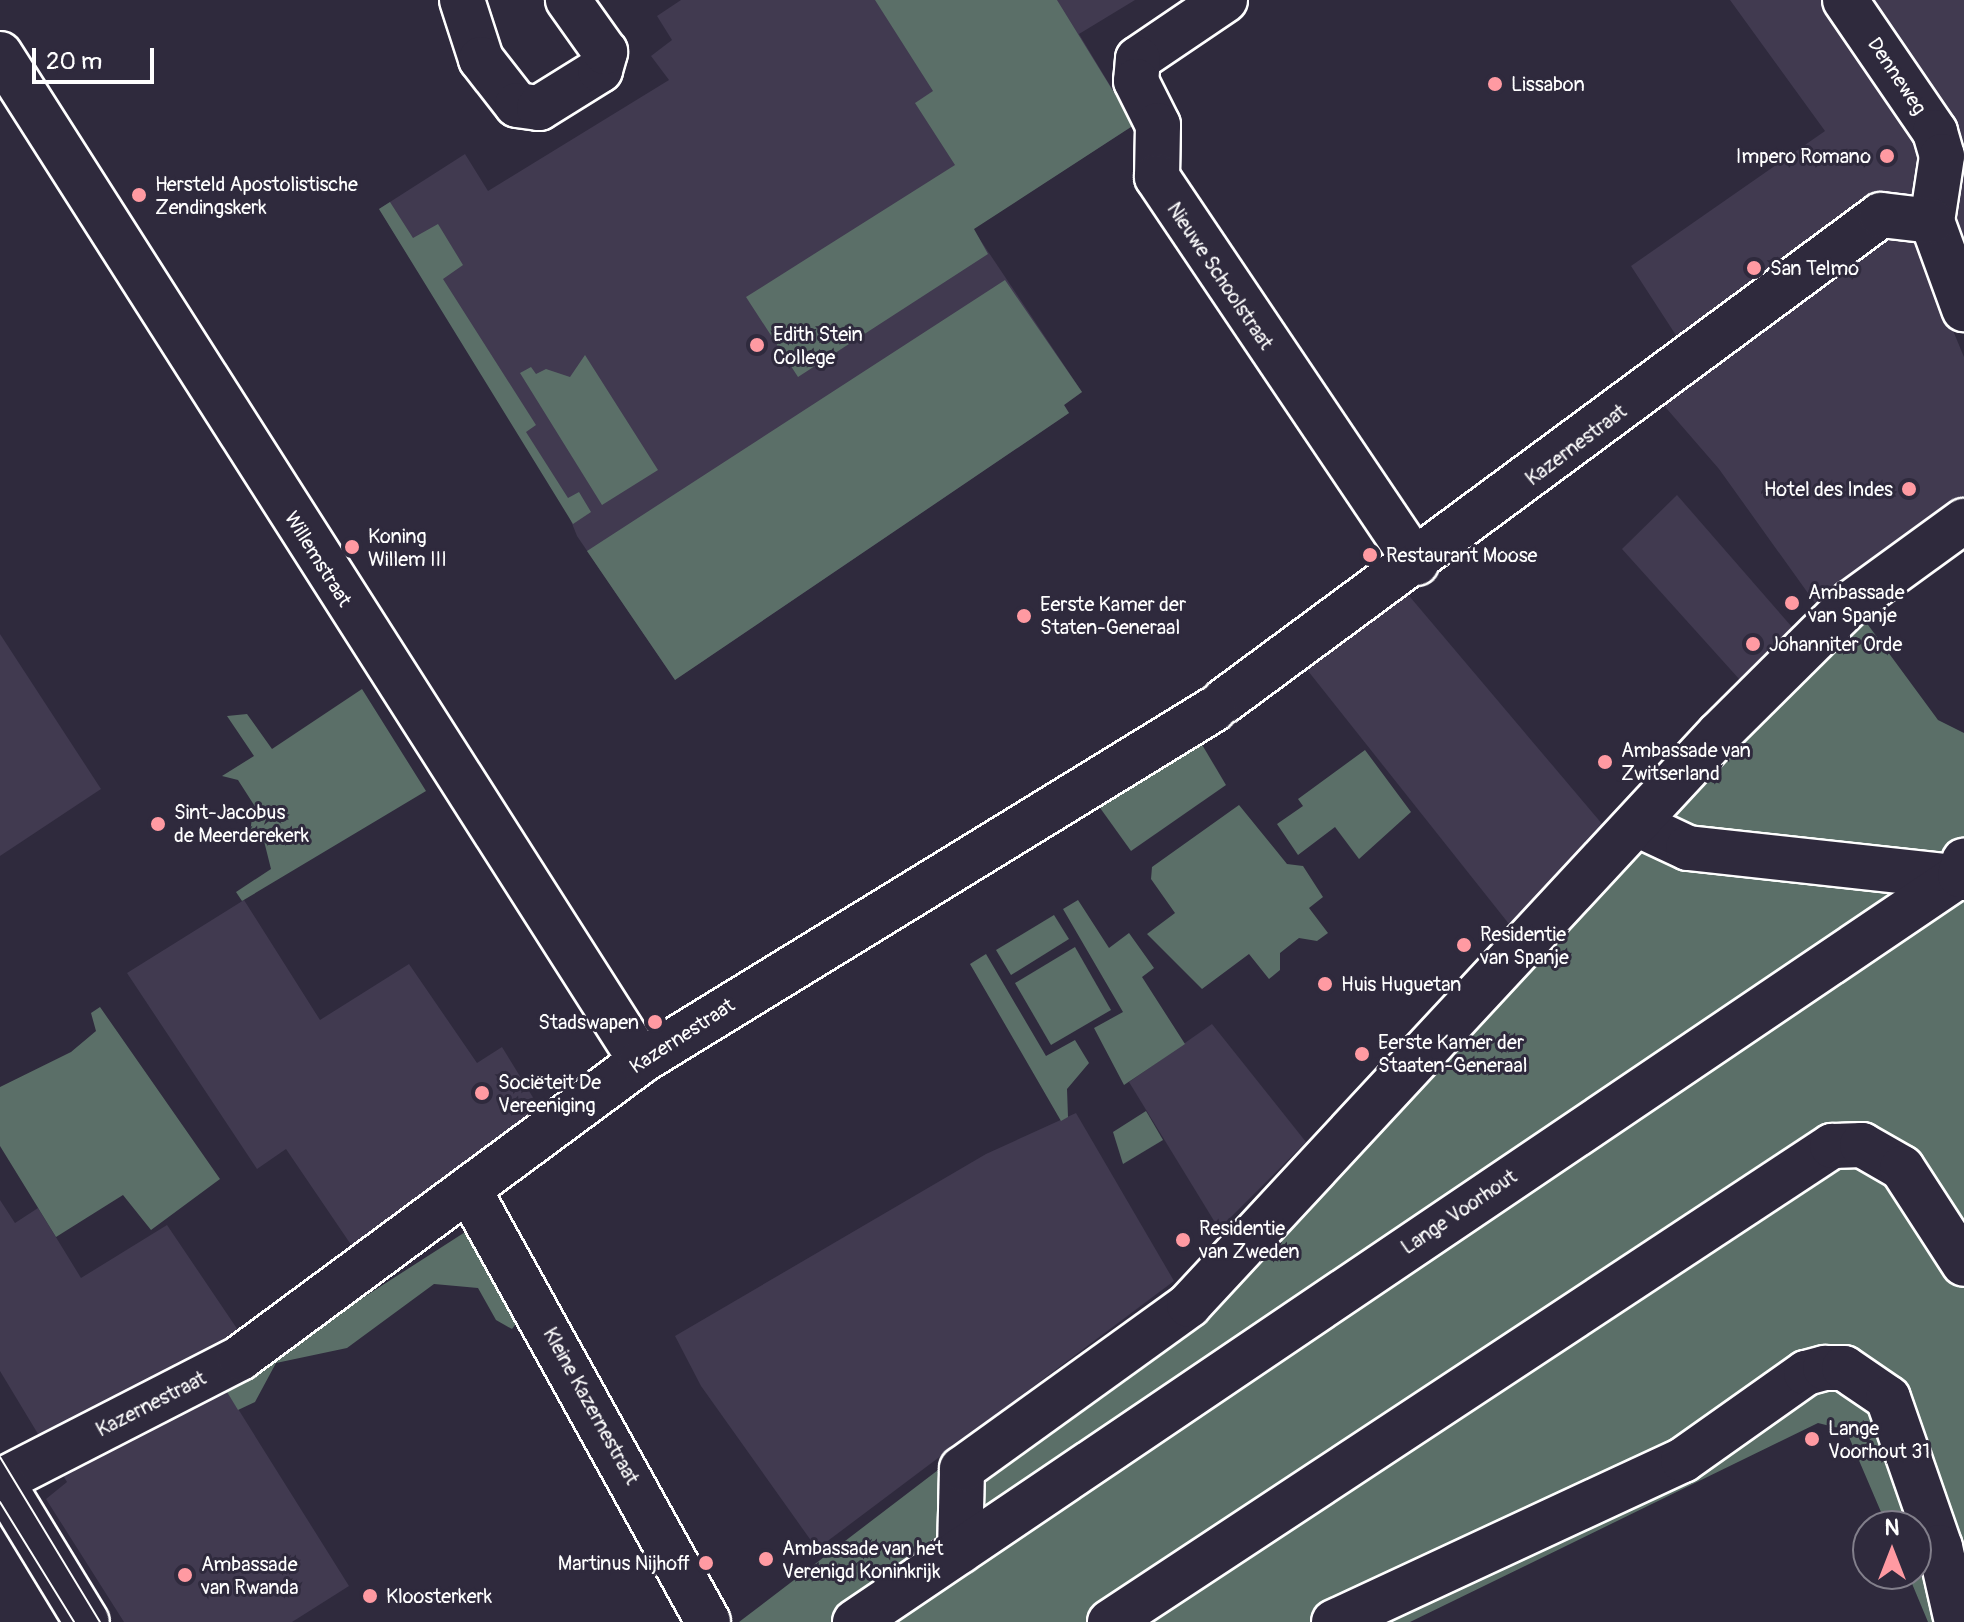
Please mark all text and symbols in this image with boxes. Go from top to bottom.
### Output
scale bar [36,32,158,82]
street label: Denneweg [1862,33,1932,119]
text: 20 m [46,47,102,76]
place label: Lissabon [1511,72,1585,96]
marker: Lissabon [1486,75,1504,93]
place label: Impero Romano [1736,144,1871,168]
marker: Impero Romano [1878,147,1896,165]
place label: Hersteld Apostolistische Zendingskerk [155,172,358,219]
marker: Hersteld Apostolistische Zendingskerk [130,186,148,204]
street label: Nieuwe Schoolstraat [1162,198,1278,354]
place label: San Telmo [1770,256,1859,280]
marker: San Telmo [1745,259,1763,277]
place label: Edith Stein College [773,322,863,369]
marker: Edith Stein College [748,336,766,354]
street label: Kazernestraat [1521,399,1631,491]
place label: Hotel des Indes [1764,477,1893,501]
marker: Hotel des Indes [1900,480,1918,498]
street label: Willemstraat [279,507,357,611]
place label: Koning Willem III [368,524,447,571]
marker: Koning Willem III [343,538,361,556]
place label: Restaurant Moose [1386,543,1537,567]
marker: Restaurant Moose [1361,546,1379,564]
place label: Ambassade van Spanje [1808,580,1904,627]
place label: Eerste Kamer der Staten-Generaal [1040,592,1186,639]
marker: Ambassade van Spanje [1783,594,1801,612]
marker: Eerste Kamer der Staten-Generaal [1015,607,1033,625]
place label: Johanniter Orde [1769,632,1902,656]
marker: Johanniter Orde [1744,635,1762,653]
place label: Ambassade van Zwitserland [1621,738,1751,785]
marker: Ambassade van Zwitserland [1596,753,1614,771]
place label: Sint-Jacobus de Meerderekerk [174,800,309,847]
marker: Sint-Jacobus de Meerderekerk [149,815,167,833]
place label: Residentie van Spanje [1480,922,1569,969]
marker: Residentie van Spanje [1455,936,1473,954]
place label: Huis Huguetan [1341,972,1461,996]
marker: Huis Huguetan [1316,975,1334,993]
street label: Kazernestraat [625,993,739,1079]
place label: Stadswapen [538,1010,639,1034]
marker: Stadswapen [646,1013,664,1031]
place label: Eerste Kamer der Staaten-Generaal [1378,1030,1527,1077]
marker: Eerste Kamer der Staaten-Generaal [1353,1045,1371,1063]
place label: Sociëteit De Vereeniging [498,1070,601,1117]
marker: Sociëteit De Vereeniging [473,1084,491,1102]
street label: Lange Voorhout [1397,1164,1521,1260]
place label: Residentie van Zweden [1199,1216,1300,1263]
marker: Residentie van Zweden [1174,1231,1192,1249]
street label: Kleine Kazernestraat [538,1323,644,1489]
street label: Kazernestraat [92,1366,210,1442]
place label: Lange Voorhout 31 [1828,1416,1930,1463]
marker: Lange Voorhout 31 [1803,1430,1821,1448]
north arrow [1852,1510,1932,1590]
text: N [1885,1514,1899,1542]
place label: Ambassade van het Verenigd Koninkrijk [782,1536,943,1583]
marker: Ambassade van het Verenigd Koninkrijk [757,1550,775,1568]
place label: Martinus Nijhoff [558,1551,690,1575]
place label: Ambassade van Rwanda [201,1552,299,1599]
marker: Martinus Nijhoff [697,1554,715,1572]
marker: Ambassade van Rwanda [176,1566,194,1584]
place label: Kloosterkerk [386,1584,492,1608]
marker: Kloosterkerk [361,1587,379,1605]

